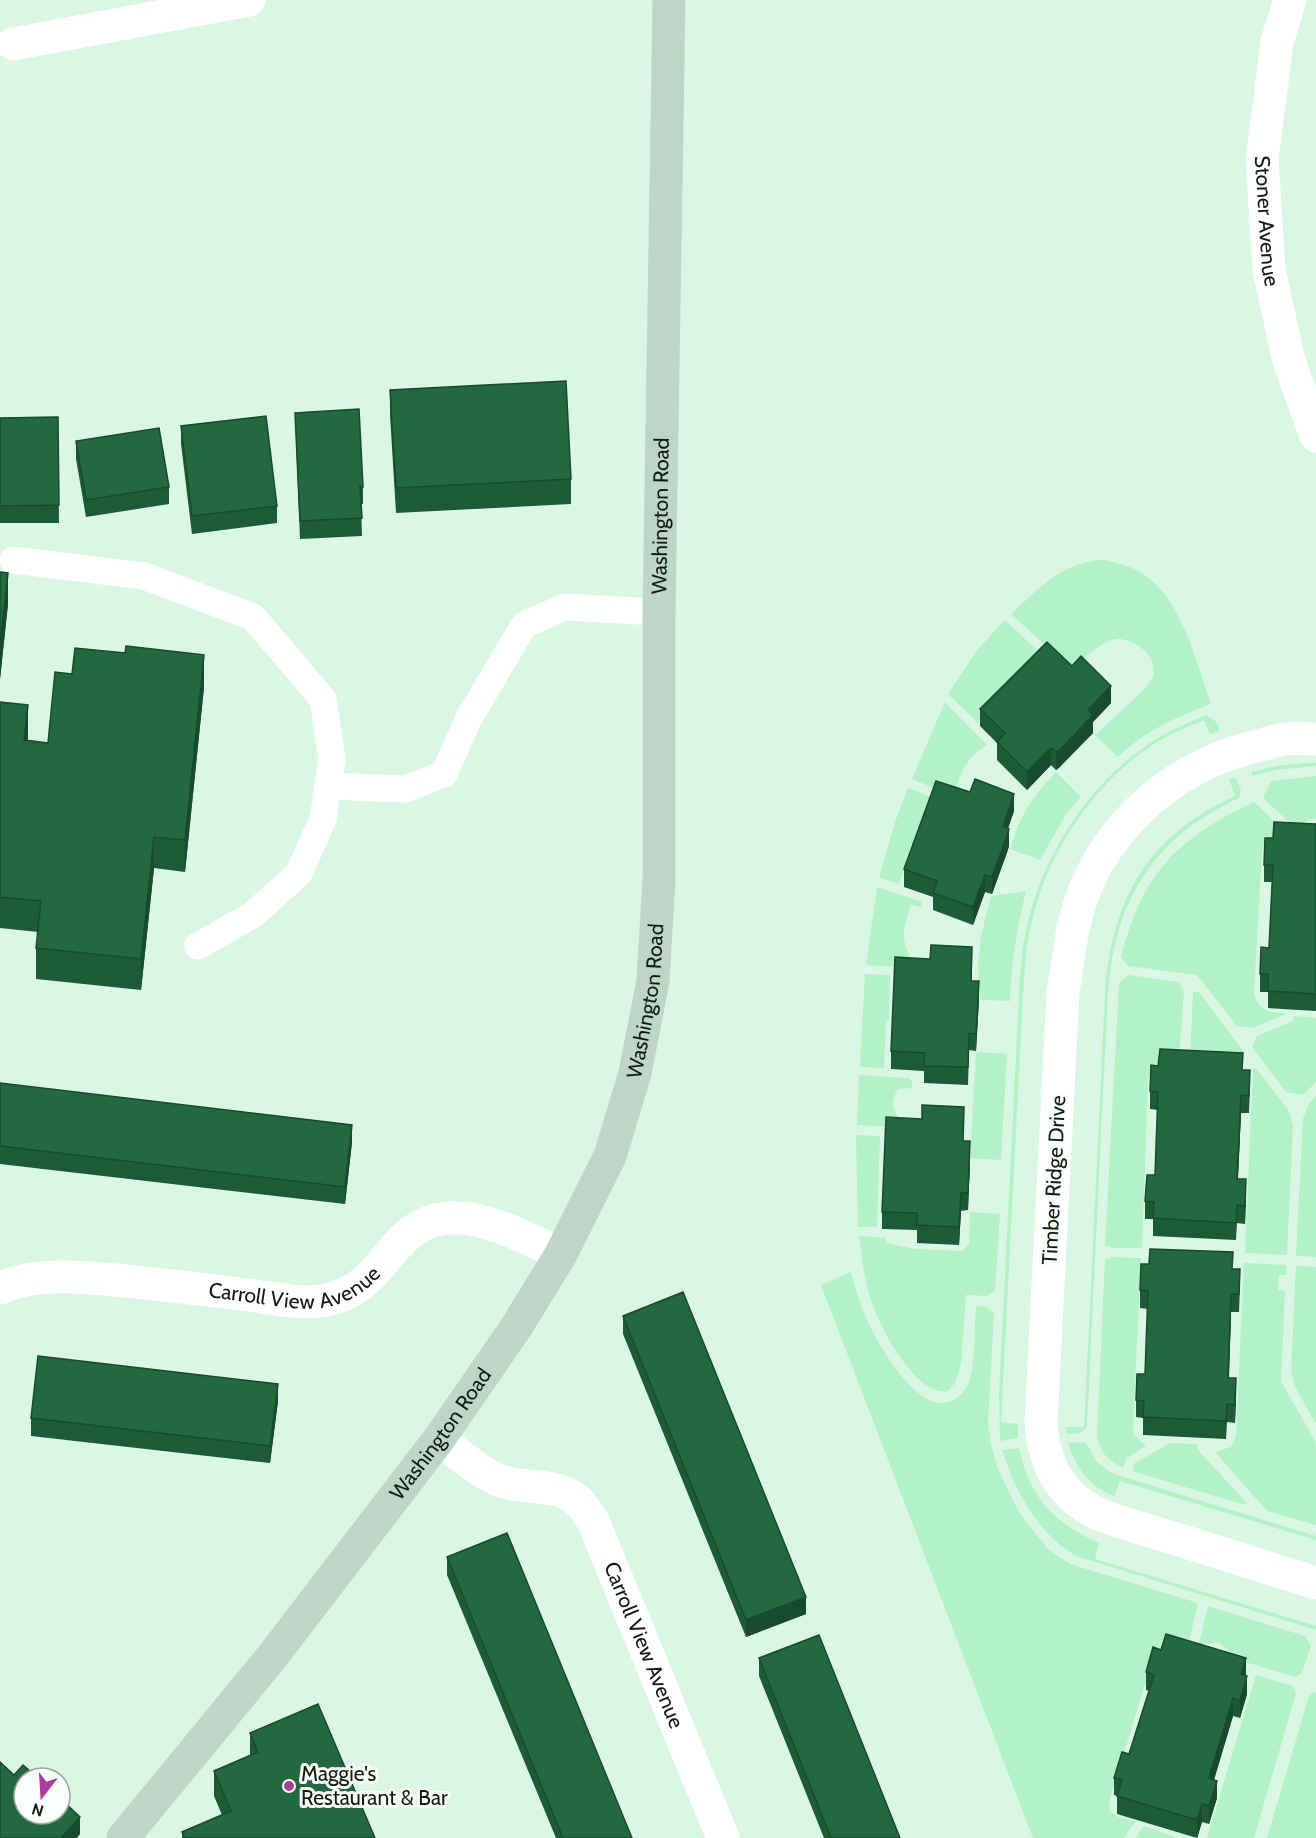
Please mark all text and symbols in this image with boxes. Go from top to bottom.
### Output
street label: Stoner Avenue [1250,155,1285,289]
street label: Washington Road [646,437,674,594]
street label: Washington Road [621,923,668,1080]
street label: Timber Ridge Drive [1037,1095,1070,1265]
street label: Carroll View Avenue [207,1261,385,1314]
street label: Washington Road [384,1363,496,1504]
street label: Carroll View Avenue [599,1558,690,1732]
place label: Maggie's Restaurant & Bar [301,1761,448,1810]
north arrow [12,1766,72,1826]
marker: Maggie's Restaurant & Bar [282,1779,296,1793]
text: N [30,1799,46,1821]

